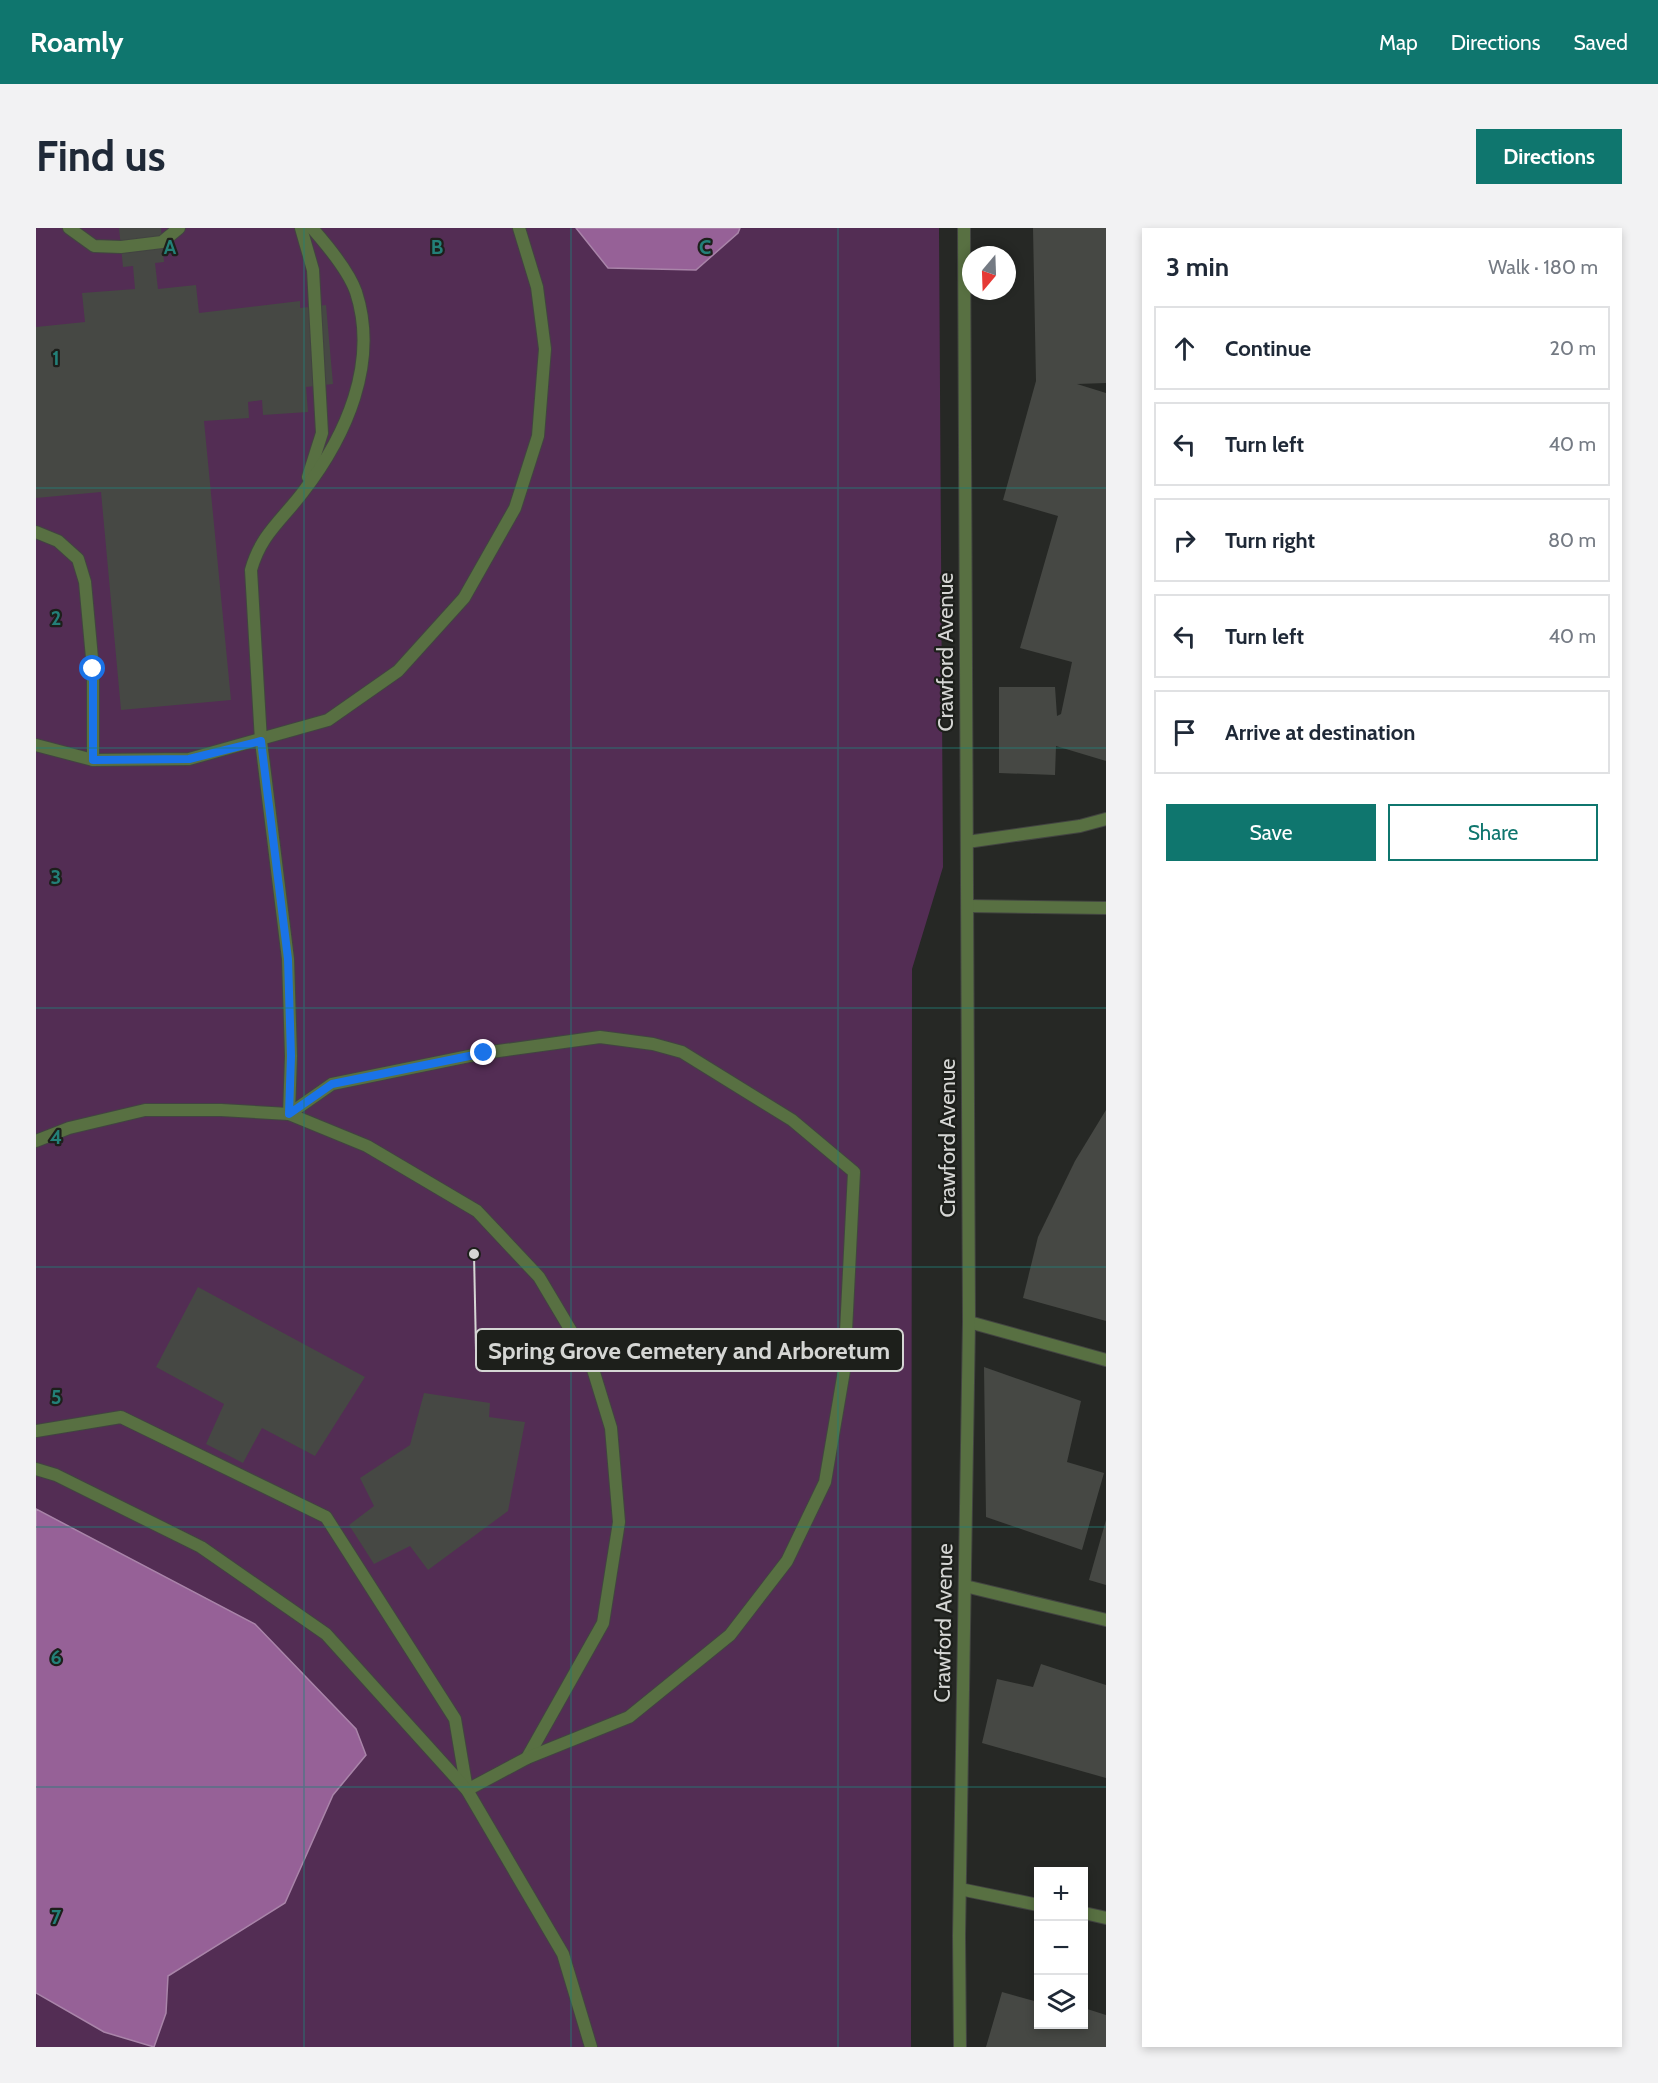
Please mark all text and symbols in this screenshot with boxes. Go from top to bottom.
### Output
text: Roamly [30,25,124,59]
text: Map [1379,30,1418,55]
text: Directions [1451,30,1540,55]
text: Saved [1573,30,1628,55]
button: Directions [1476,129,1622,184]
text: Find us [36,130,165,182]
text: A [164,235,177,259]
text: B [431,235,443,259]
text: C [699,235,711,259]
north arrow [962,246,1016,300]
text: 3 min [1166,251,1229,283]
text: Walk · 180 m [1488,255,1598,279]
icon: ahead [1168,332,1201,365]
text: Continue [1225,335,1311,362]
text: 20 m [1550,336,1596,360]
text: 1 [52,346,60,370]
icon: left [1168,428,1201,461]
text: Turn left [1225,431,1304,458]
text: 40 m [1548,432,1596,456]
icon: right [1168,524,1201,557]
text: Turn right [1225,527,1315,554]
text: 80 m [1548,528,1596,552]
street label: Crawford Avenue [932,572,959,732]
text: 2 [51,606,61,630]
icon: left [1168,620,1201,653]
text: Turn left [1225,623,1304,650]
text: 40 m [1548,624,1596,648]
route start [79,655,105,681]
icon: arrive [1168,716,1201,749]
text: Arrive at destination [1225,719,1415,746]
button: Save [1166,804,1376,861]
button: Share [1388,804,1598,861]
text: 3 [51,865,61,889]
route end [470,1039,496,1065]
street label: Crawford Avenue [934,1058,961,1218]
text: 4 [50,1125,62,1149]
callout: Spring Grove Cemetery and Arboretum [476,1329,903,1371]
text: Spring Grove Cemetery and Arboretum [488,1336,890,1365]
text: 5 [51,1385,61,1409]
street label: Crawford Avenue [929,1543,958,1703]
text: 6 [50,1645,62,1669]
map controls [1034,1867,1088,2029]
button: + [1034,1867,1088,1921]
text: 7 [51,1905,62,1929]
button: − [1034,1921,1088,1975]
button: layers [1034,1975,1088,2029]

